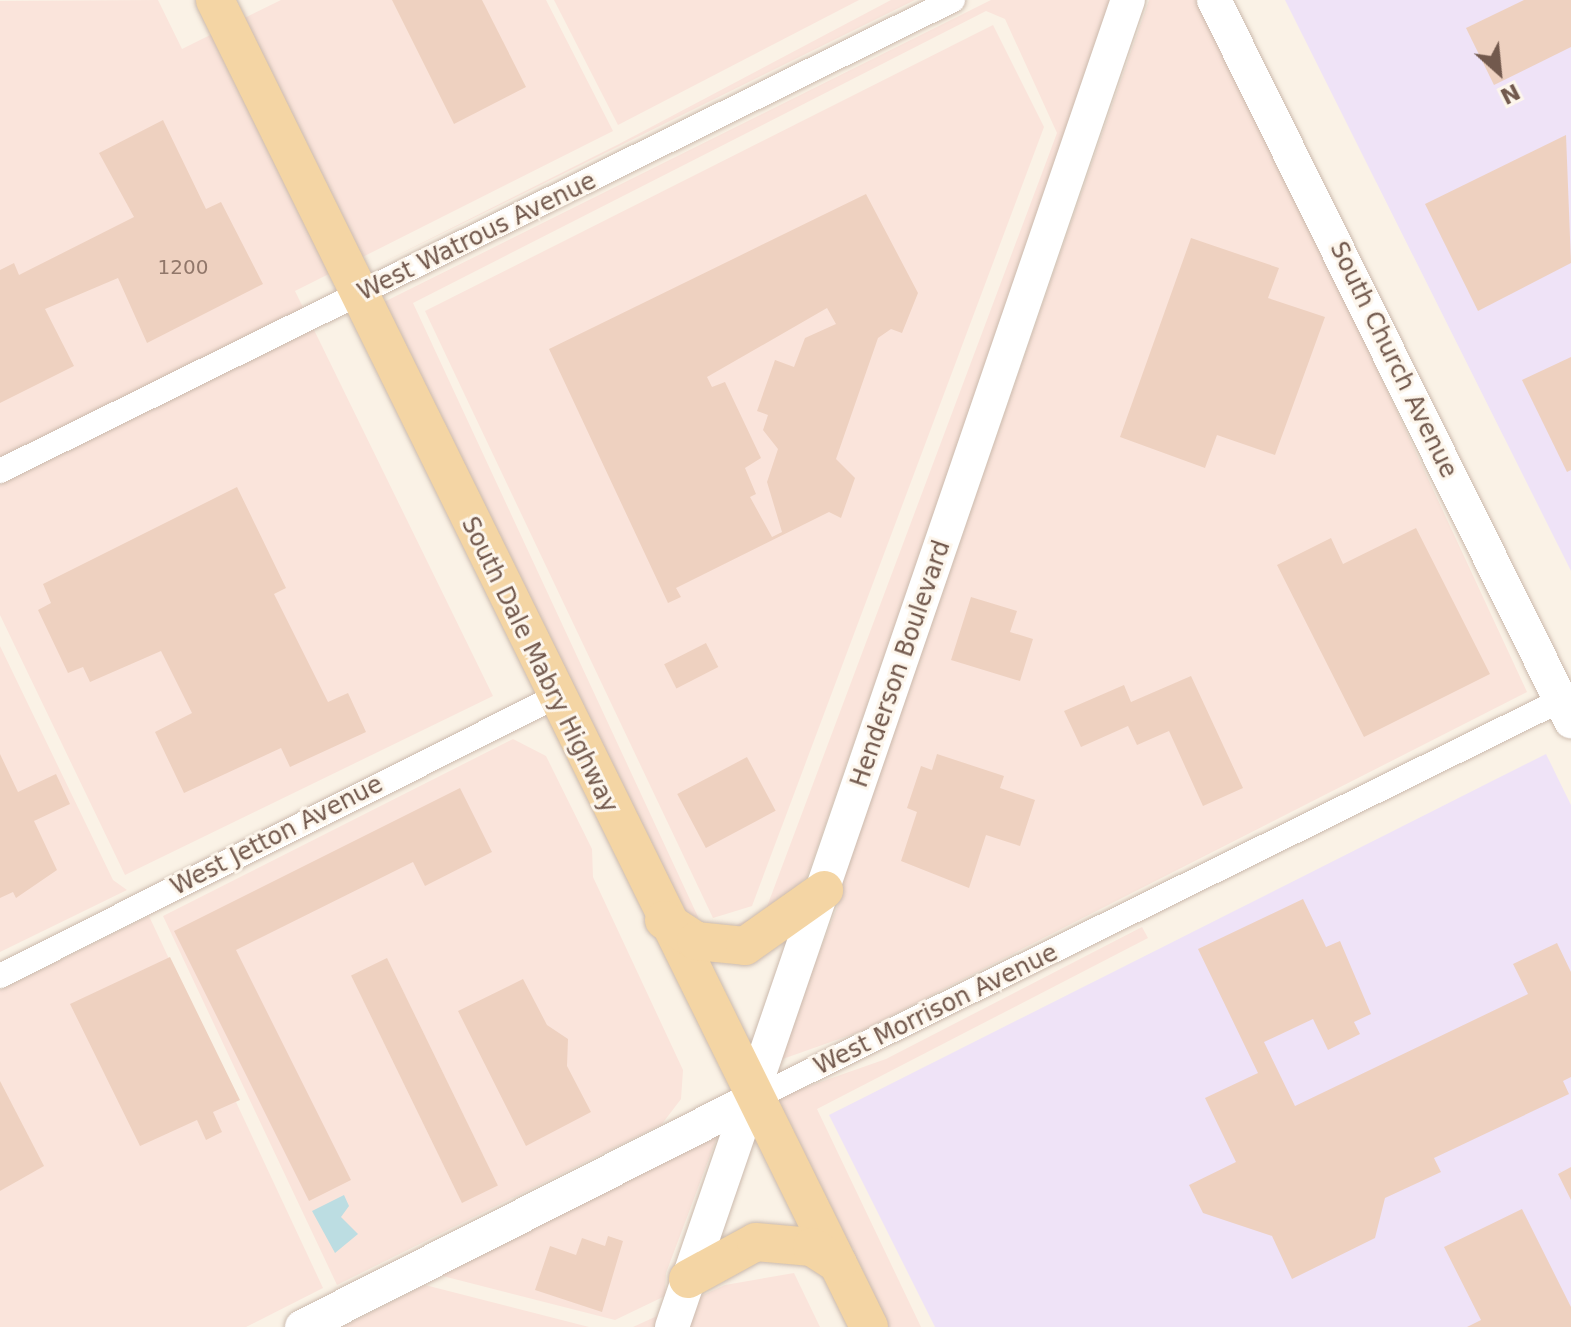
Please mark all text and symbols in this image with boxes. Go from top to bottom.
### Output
north arrow [1459,32,1539,112]
text: N [1496,79,1524,109]
street label: West Watrous Avenue [353,167,601,307]
street label: South Church Avenue [1323,237,1463,483]
house number: 1200 [158,255,208,279]
street label: South Dale Mabry Highway [455,512,623,818]
street label: Henderson Boulevard [845,537,957,791]
street label: West Jetton Avenue [166,770,388,902]
street label: West Morrison Avenue [810,938,1062,1082]

